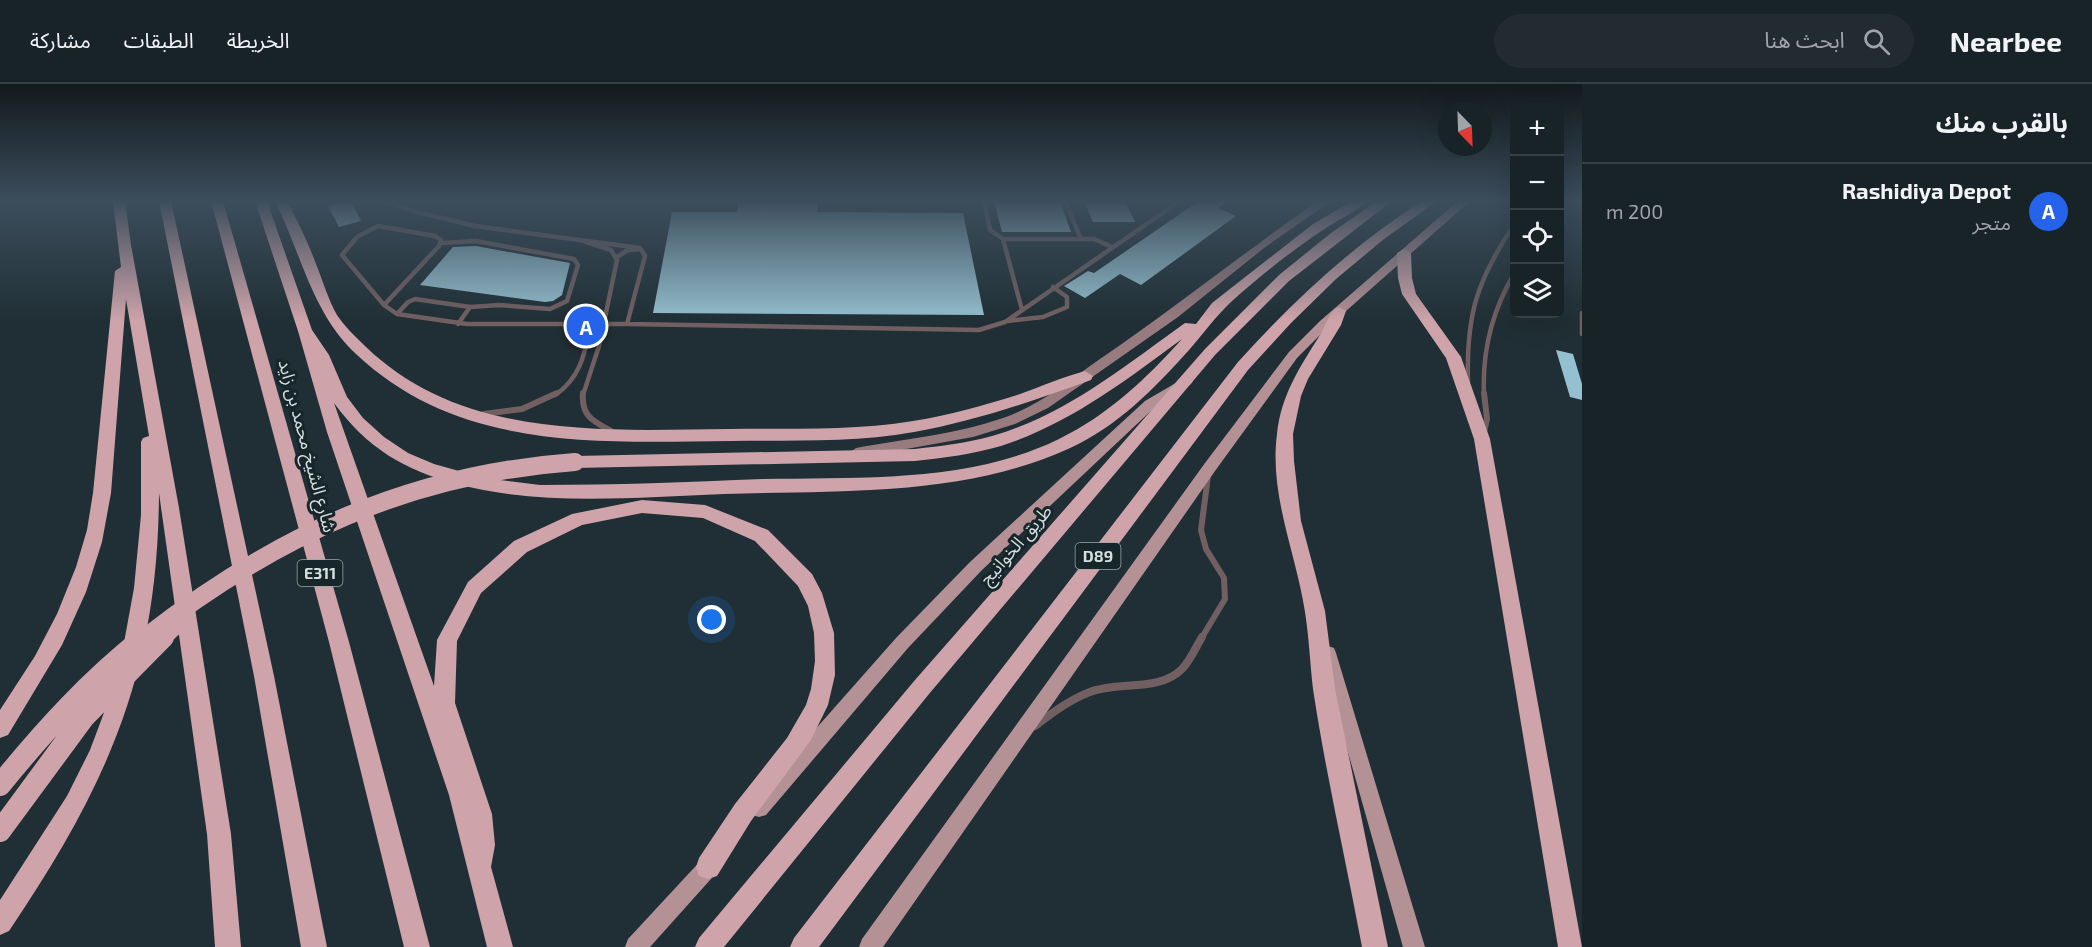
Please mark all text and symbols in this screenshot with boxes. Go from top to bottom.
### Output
search box [1494,14,1914,68]
text: Nearbee [1950,24,2062,58]
icon: search [1860,25,1893,58]
text: ابحث هنا [1764,26,1845,52]
text: مشاركة [30,27,91,52]
text: الطبقات [124,27,194,52]
text: الخريطة [227,27,290,52]
north arrow [1438,102,1492,156]
map controls [1510,102,1564,318]
button: + [1510,102,1564,156]
text: بالقرب منك [1936,106,2068,137]
button: − [1510,156,1564,210]
text: Rashidiya Depot [1842,177,2011,203]
text: 200 m [1606,199,1663,223]
text: A [2042,199,2055,223]
button: locate [1510,210,1564,264]
text: متجر [1972,210,2011,234]
button: layers [1510,264,1564,318]
pin: A [566,304,606,348]
street label: شارع الشيخ محمد بن زايد [270,357,342,536]
street label: طريق الخوانيج [974,500,1058,591]
road number: D89 [1076,543,1120,569]
road number: E311 [298,560,342,586]
your location [697,605,726,634]

